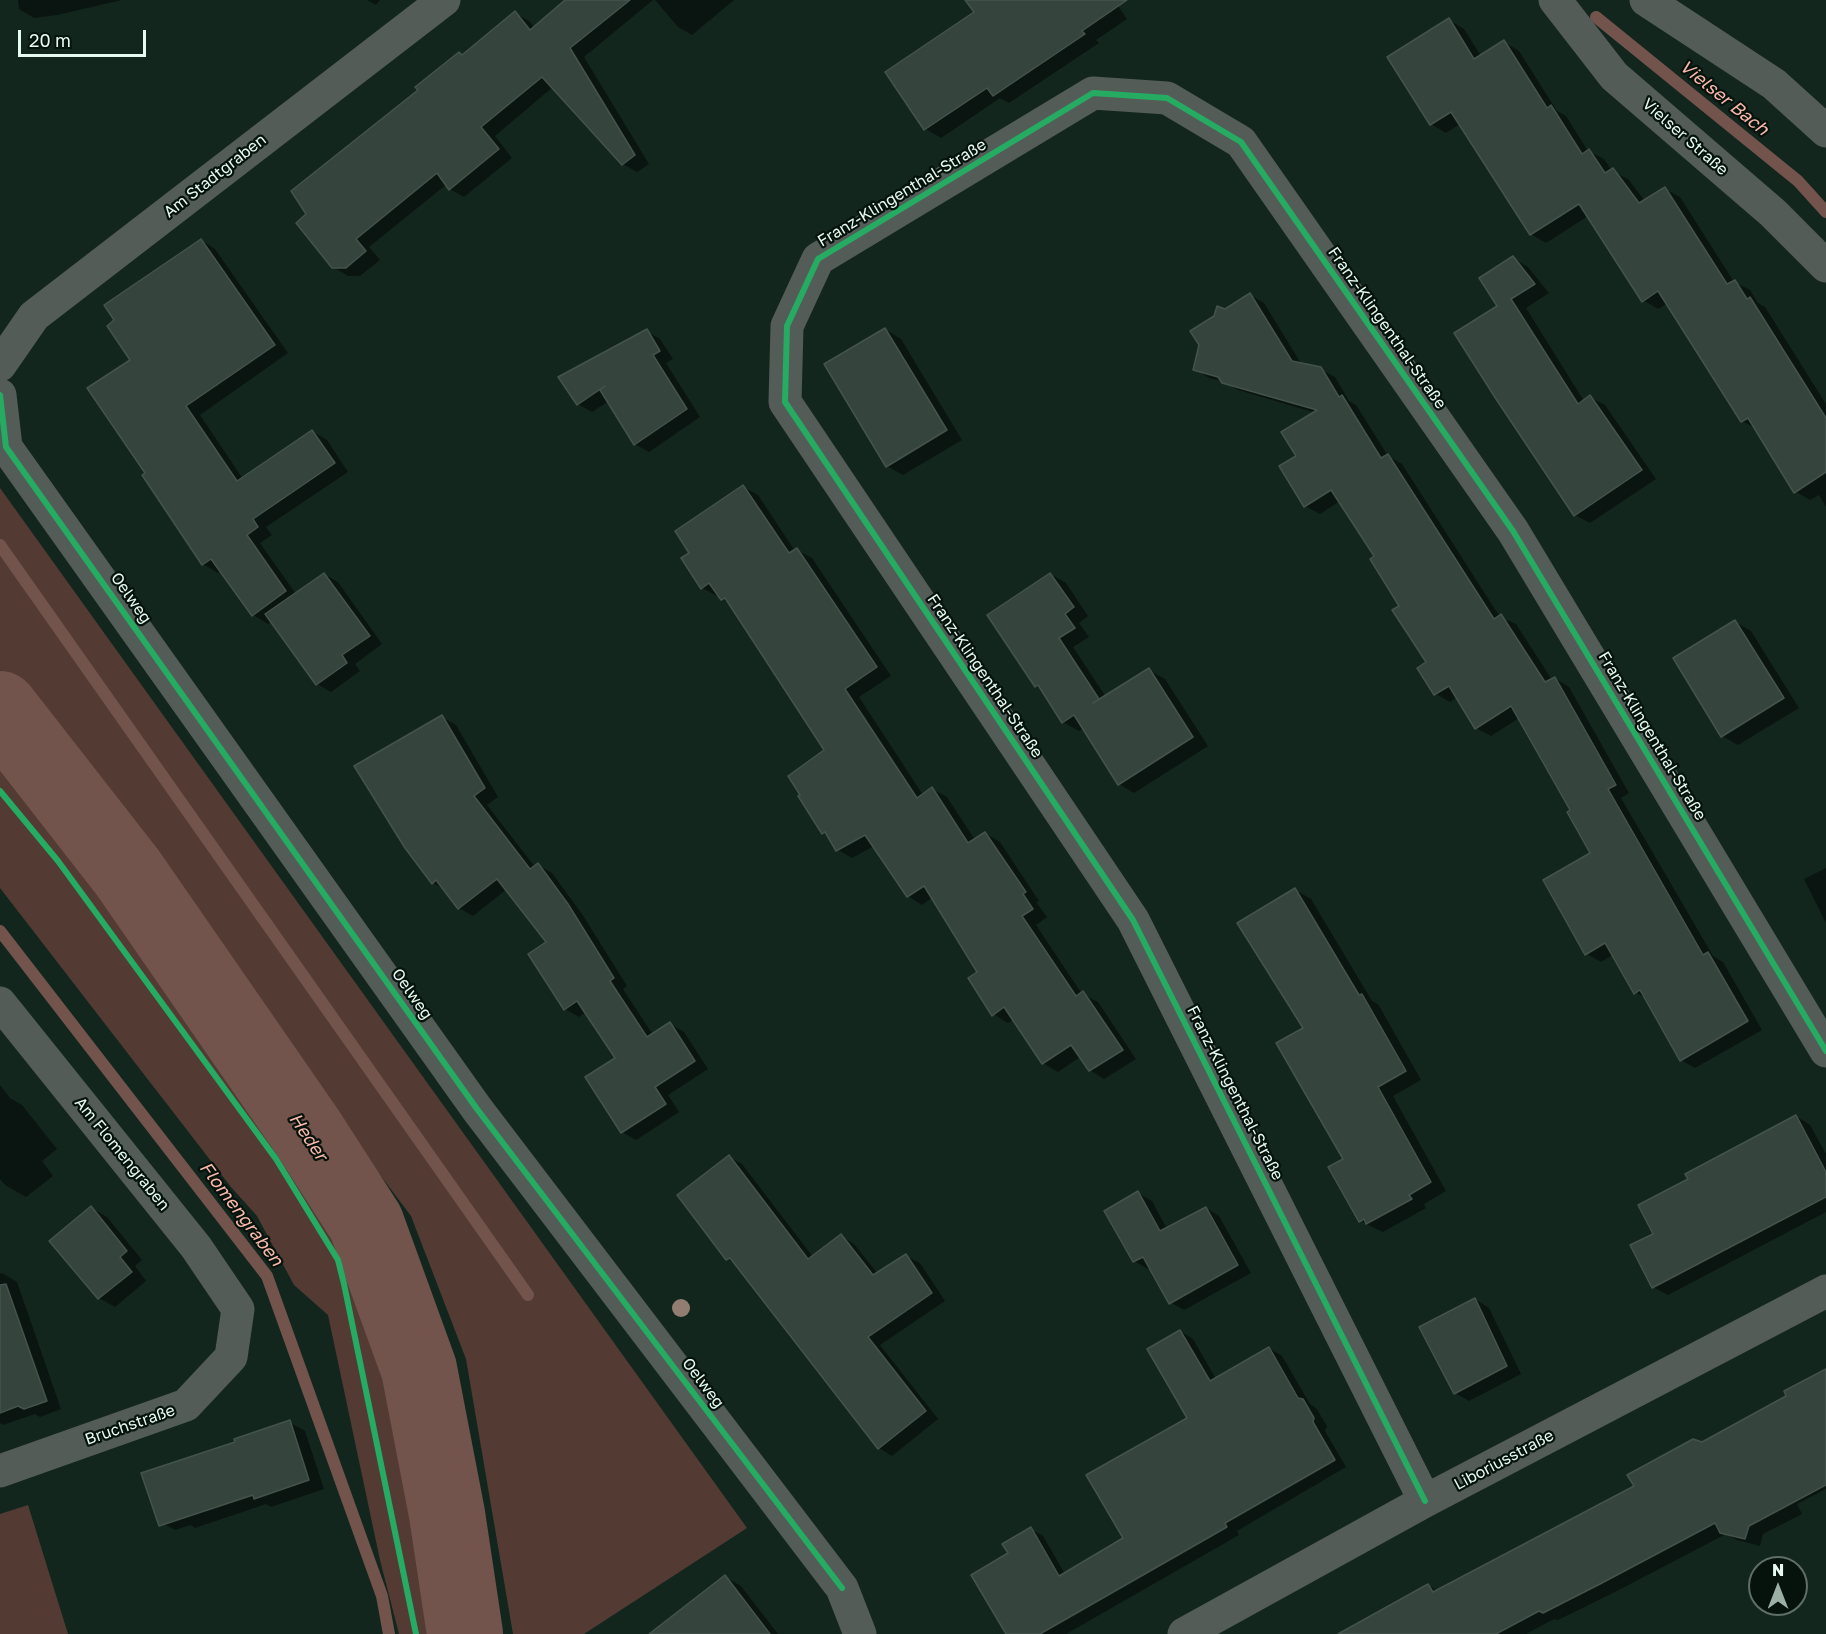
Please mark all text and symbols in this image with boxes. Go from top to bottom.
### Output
scale bar [21,18,148,56]
text: 20 m [29,29,71,51]
water label: Vielser Bach [1675,56,1773,140]
street label: Vielser Straße [1638,95,1732,179]
street label: Am Stadtgraben [160,130,270,222]
street label: Franz-Klingenthal-Straße [814,135,990,251]
street label: Franz-Klingenthal-Straße [1324,243,1450,413]
street label: Oelweg [107,569,155,627]
street label: Franz-Klingenthal-Straße [923,591,1047,761]
street label: Franz-Klingenthal-Straße [1594,648,1710,824]
street label: Oelweg [388,965,436,1023]
street label: Franz-Klingenthal-Straße [1183,1003,1287,1183]
street label: Am Flomengraben [70,1093,174,1215]
water label: Heder [284,1109,332,1165]
water label: Flomengraben [195,1158,287,1270]
street label: Oelweg [678,1354,728,1412]
street label: Bruchstraße [83,1401,177,1449]
street label: Liboriusstraße [1451,1426,1557,1494]
north arrow [1748,1556,1808,1616]
text: N [1772,1560,1784,1580]

